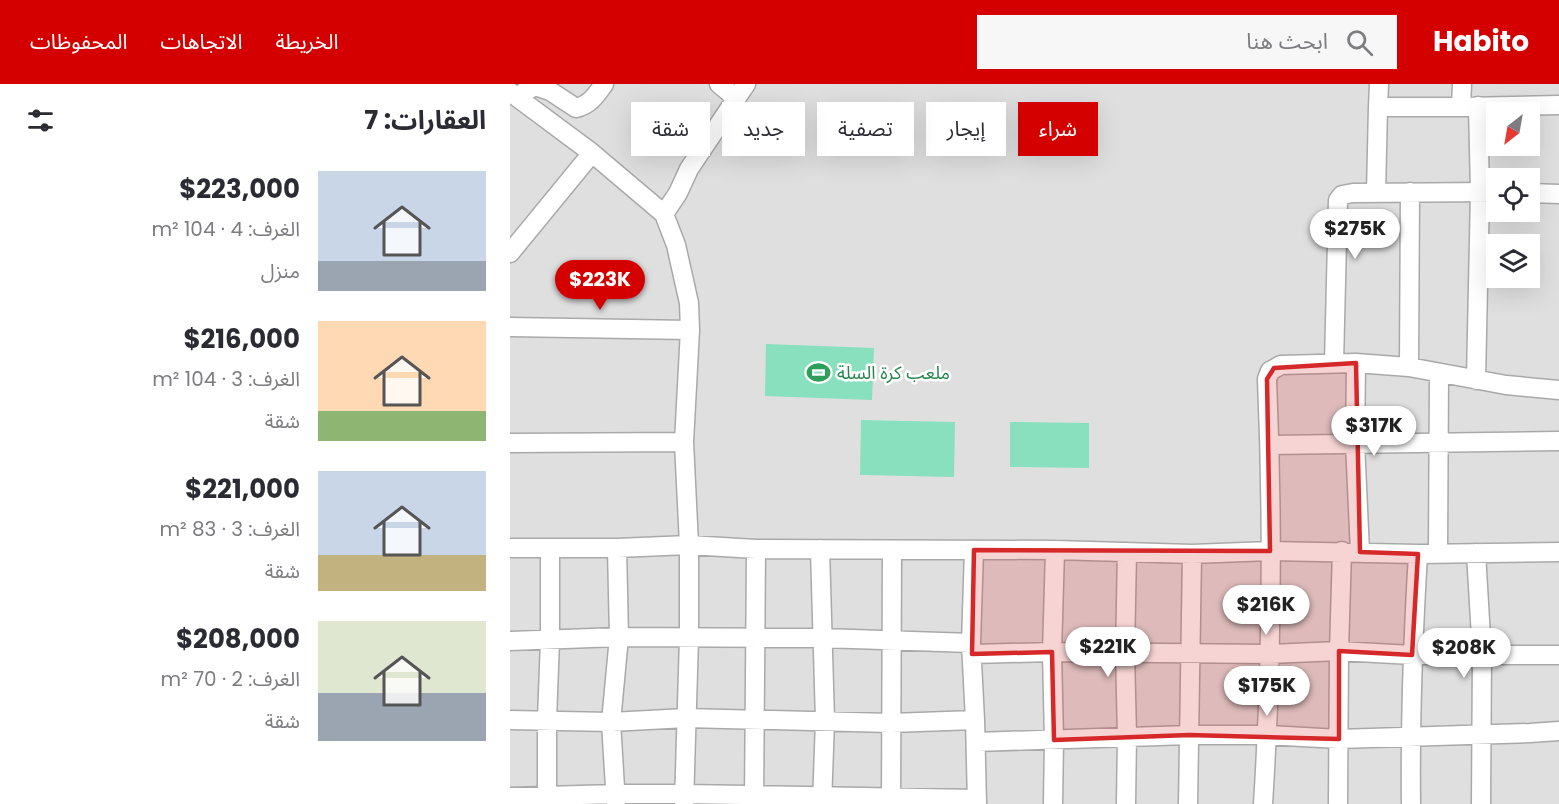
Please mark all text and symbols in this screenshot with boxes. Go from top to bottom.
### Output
search box [977,15,1397,69]
text: Habito [1433,22,1529,61]
text: ابحث هنا [1246,26,1328,57]
icon: search [1343,26,1376,59]
text: المحفوظات [30,27,127,56]
text: الاتجاهات [160,27,242,56]
text: الخريطة [275,27,338,56]
text: العقارات: 7 [364,102,486,138]
chip: شقة [631,102,710,156]
chip: جديد [722,102,805,156]
chip: تصفية [817,102,914,156]
chip: إيجار [926,102,1006,156]
chip: شراء [1018,102,1098,156]
north arrow [1486,102,1540,156]
map controls [1486,102,1540,288]
icon: filters [24,104,57,137]
button: locate [1486,168,1540,222]
text: $223,000 [179,171,300,207]
icon: home [366,195,438,267]
pin: $275K [1313,209,1397,260]
text: $275K [1324,214,1386,242]
text: الغرف: 4 · 104 m² [151,215,300,243]
button: layers [1486,234,1540,288]
text: منزل [261,257,300,285]
pin: $223K [558,260,642,311]
text: $223K [569,265,631,293]
text: $216,000 [183,321,300,357]
icon: home [366,345,438,417]
sports icon: ملعب كرة السلة [806,359,832,385]
place label: ملعب كرة السلة [837,360,950,385]
text: الغرف: 3 · 104 m² [152,365,300,393]
pin: $317K [1332,406,1416,457]
text: شقة [265,407,300,435]
text: $317K [1345,411,1403,439]
text: $221,000 [185,471,300,507]
icon: home [366,495,438,567]
text: الغرف: 3 · 83 m² [159,515,300,543]
text: شقة [265,557,300,585]
pin: $216K [1224,585,1308,636]
text: $216K [1237,590,1295,618]
text: $208,000 [176,621,300,657]
pin: $221K [1066,627,1150,678]
pin: $208K [1422,628,1506,679]
text: $221K [1079,632,1137,660]
text: $208K [1432,633,1496,661]
icon: home [366,645,438,717]
text: الغرف: 2 · 70 m² [161,665,300,693]
pin: $175K [1225,666,1309,717]
text: $175K [1238,671,1296,699]
text: شقة [265,707,300,735]

